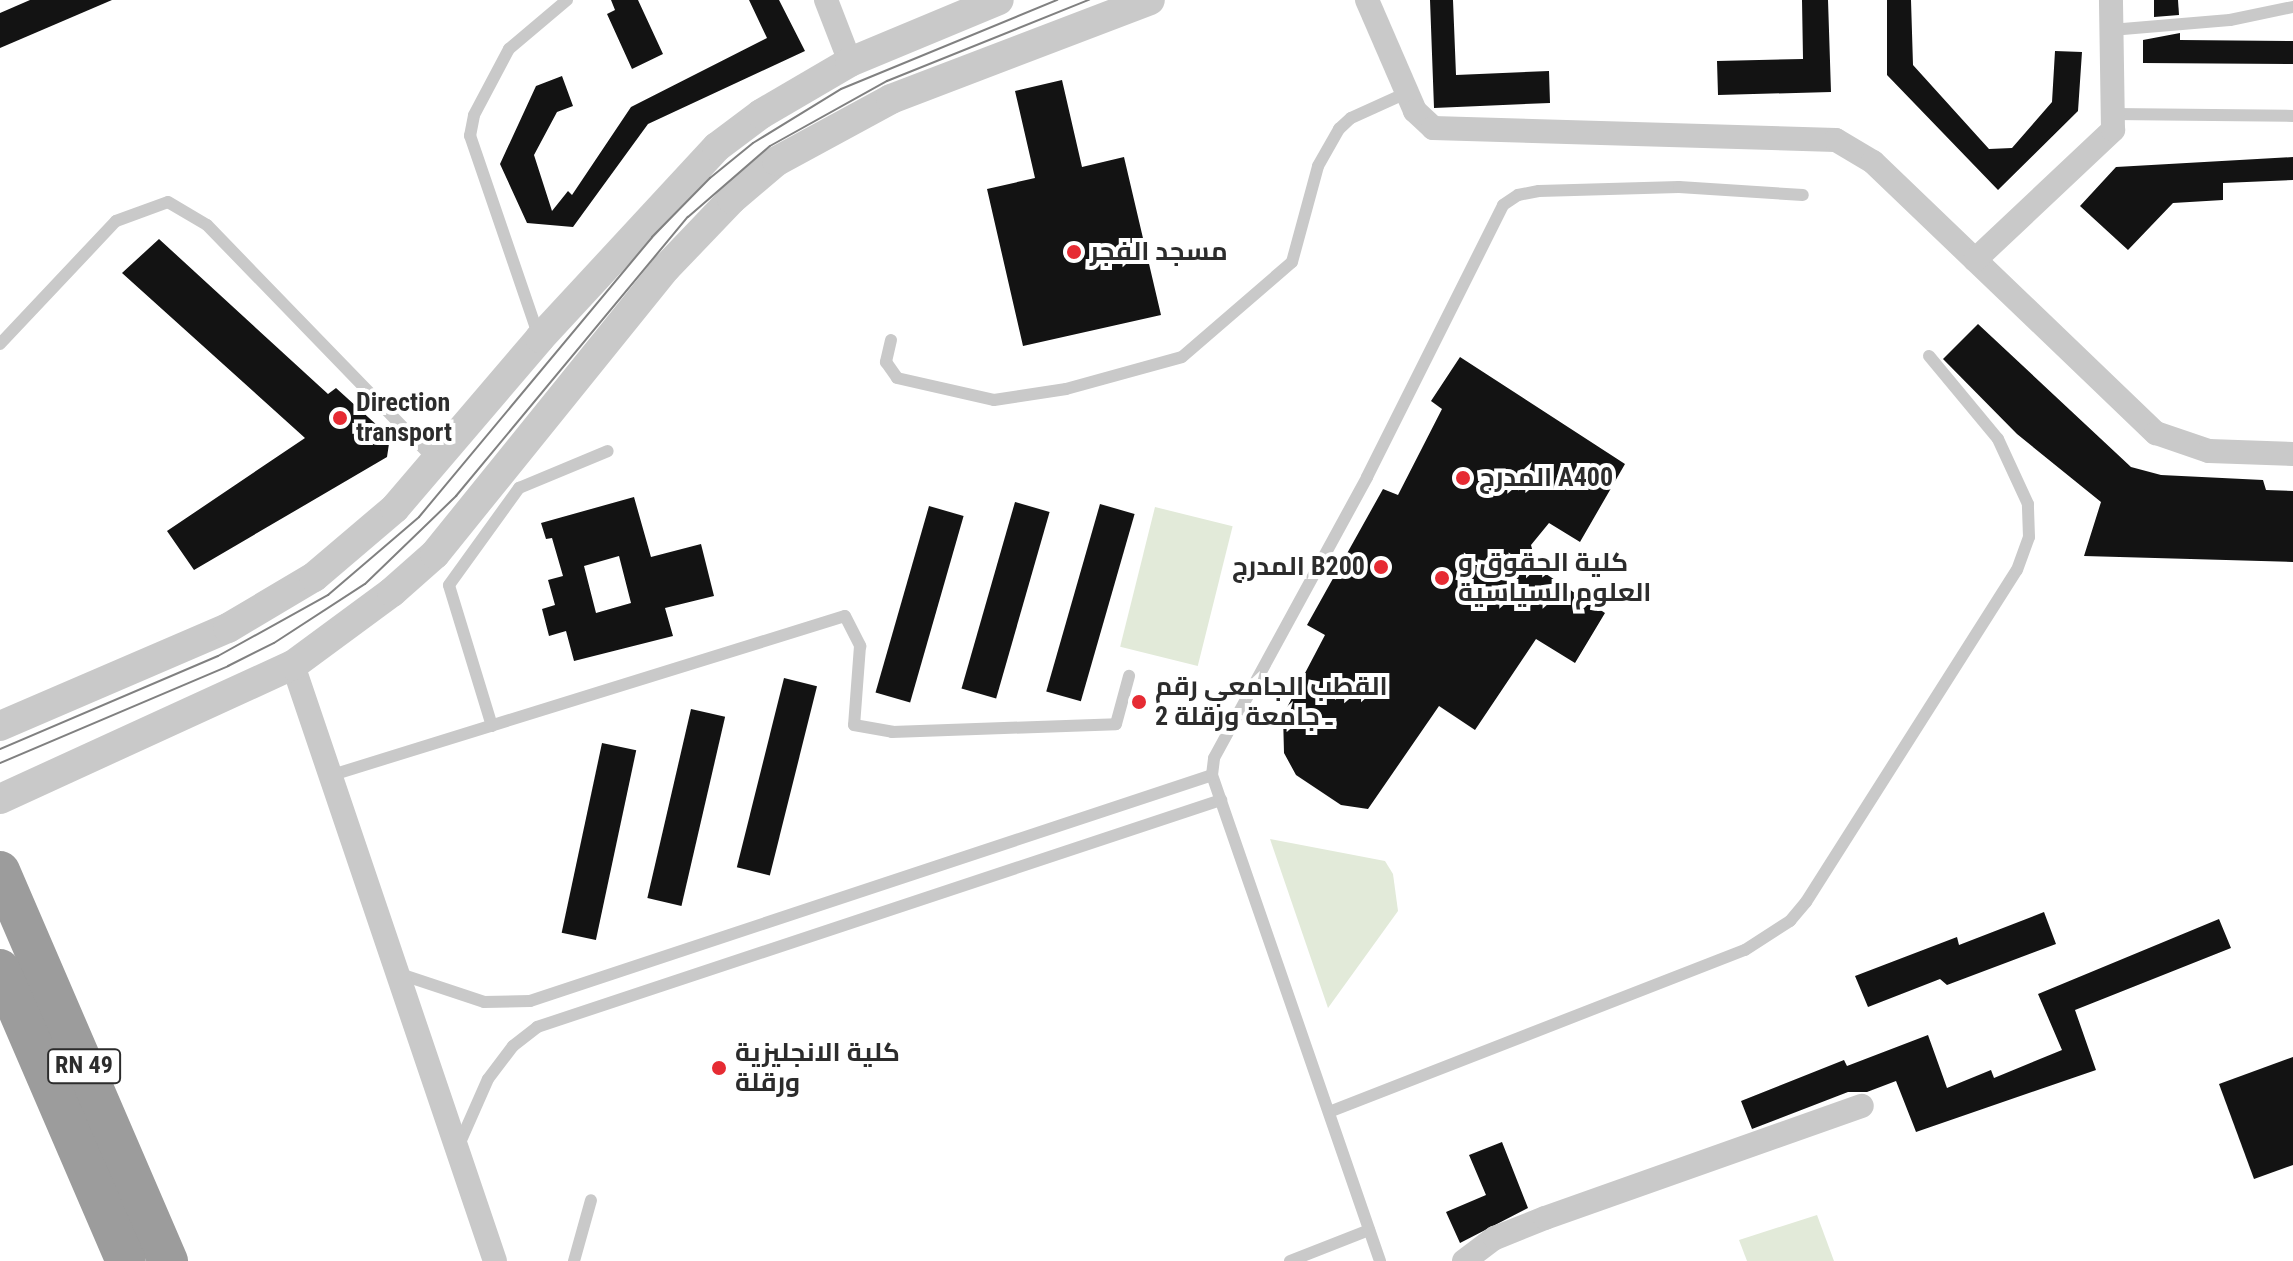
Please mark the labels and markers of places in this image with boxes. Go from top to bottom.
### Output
place label: مسجد الفجر [1090,236,1228,268]
marker: مسجد الفجر [1065,243,1083,261]
place label: Direction transport [356,387,452,448]
marker: Direction transport [331,409,349,427]
place label: المدرج A400 [1479,462,1613,494]
marker: المدرج A400 [1454,469,1472,487]
place label: كلية الحقوق و العلوم السياسية [1458,547,1651,608]
place label: المدرج B200 [1232,551,1365,583]
marker: المدرج B200 [1372,558,1390,576]
marker: كلية الحقوق و العلوم السياسية [1433,569,1451,587]
place label: القطب الجامعي رقم 2 ـ جامعة ورقلة [1155,671,1388,732]
marker: القطب الجامعي رقم 2 ـ جامعة ورقلة [1130,693,1148,711]
place label: كلية الانجليزية ورقلة [735,1037,900,1098]
marker: كلية الانجليزية ورقلة [710,1059,728,1077]

